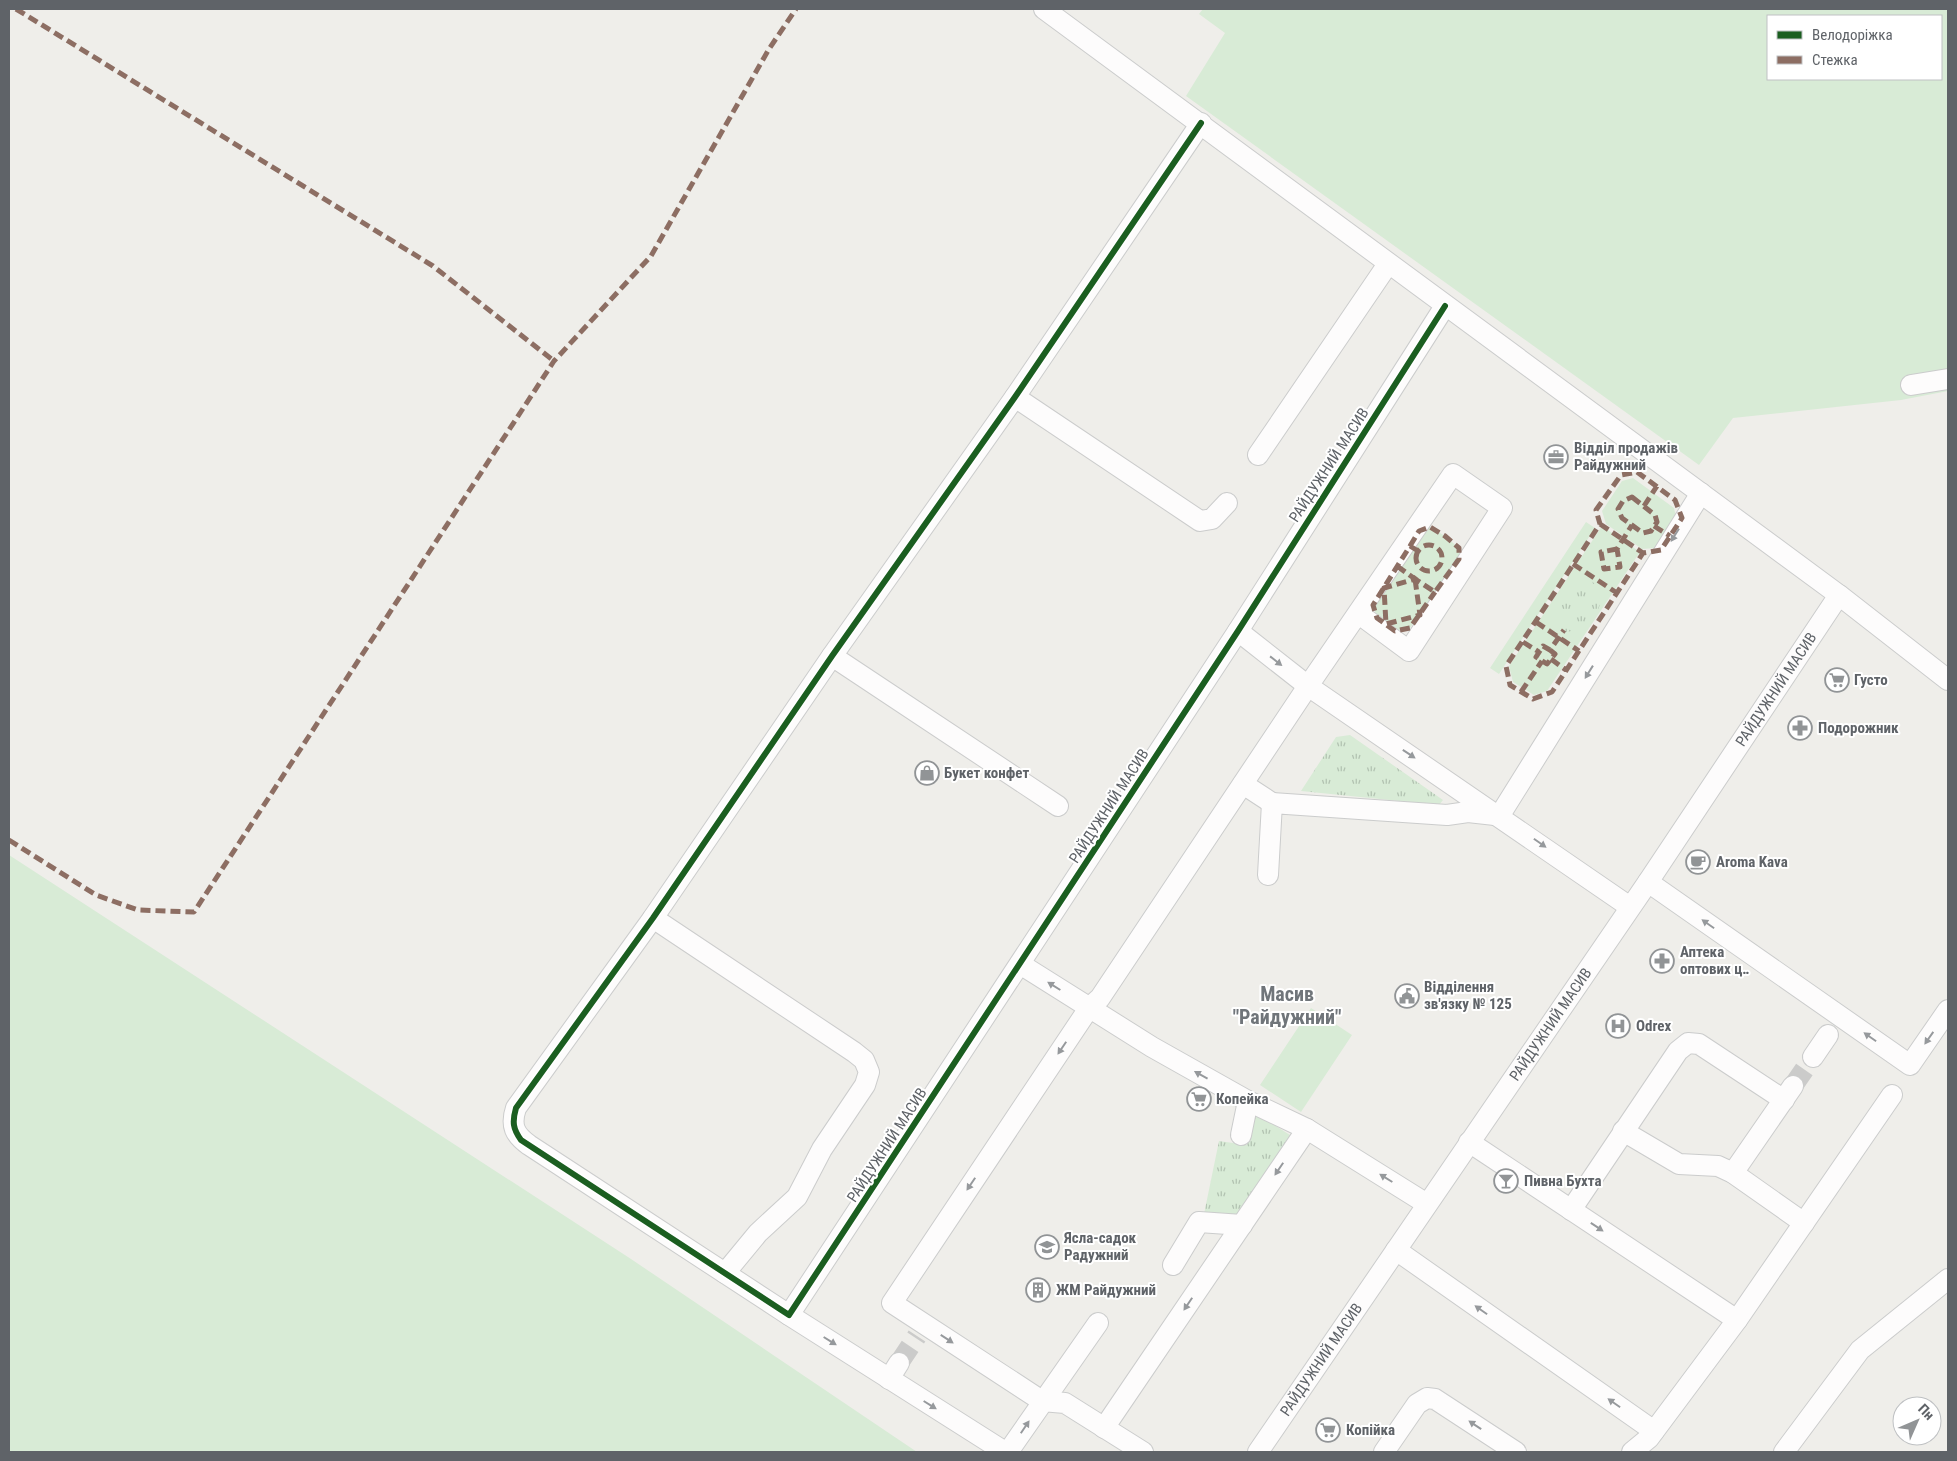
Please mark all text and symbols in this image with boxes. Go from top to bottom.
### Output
legend [1767,15,1942,80]
text: Велодоріжка [1812,26,1893,44]
text: Стежка [1812,51,1858,69]
street label: РАЙДУЖНИЙ МАСИВ [1285,404,1373,526]
place label: Відділ продажів Райдужний [1574,439,1678,474]
office icon: Відділ продажів Райдужний [1543,444,1569,470]
one-way arrow [1670,528,1680,541]
street label: РАЙДУЖНИЙ МАСИВ [1732,629,1820,750]
one-way arrow [1269,656,1283,666]
one-way arrow [1584,666,1593,679]
supermarket icon: Густо [1824,667,1850,693]
place label: Густо [1854,671,1888,689]
pharmacy icon: Подорожник [1787,715,1813,741]
place label: Подорожник [1818,719,1899,737]
street label: РАЙДУЖНИЙ МАСИВ [1065,745,1153,867]
one-way arrow [1402,749,1416,759]
shop icon: Букет конфет [914,760,940,786]
place label: Букет конфет [944,764,1029,782]
one-way arrow [1533,838,1546,848]
cafe icon: Aroma Kava [1685,849,1711,875]
place label: Aroma Kava [1716,853,1788,871]
one-way arrow [1701,919,1715,929]
place label: Аптека оптових ц‥ [1680,943,1749,978]
pharmacy icon: Аптека оптових ц‥ [1649,948,1675,974]
street label: РАЙДУЖНИЙ МАСИВ [1506,965,1595,1084]
place label: Відділення зв'язку № 125 [1424,978,1512,1013]
one-way arrow [1048,981,1061,991]
district label: Масив "Райдужний" [1233,982,1341,1029]
public building icon: Відділення зв'язку № 125 [1394,983,1420,1009]
hospital icon: Odrex [1605,1013,1631,1039]
place label: Odrex [1636,1017,1671,1035]
one-way arrow [1924,1031,1934,1044]
one-way arrow [1863,1032,1877,1042]
one-way arrow [1057,1042,1066,1055]
one-way arrow [1194,1070,1208,1079]
street label: РАЙДУЖНИЙ МАСИВ [843,1084,931,1206]
supermarket icon: Копейка [1186,1086,1212,1112]
place label: Копейка [1216,1090,1269,1108]
one-way arrow [1274,1163,1284,1176]
bar icon: Пивна Бухта [1493,1168,1519,1194]
place label: Пивна Бухта [1524,1172,1602,1190]
one-way arrow [1379,1174,1392,1183]
one-way arrow [967,1177,976,1190]
one-way arrow [1590,1222,1604,1232]
place label: Ясла-садок Радужний [1063,1229,1137,1264]
school or university icon: Ясла-садок Радужний [1034,1234,1060,1260]
building icon: ЖМ Райдужний [1025,1277,1051,1303]
place label: ЖМ Райдужний [1056,1281,1156,1299]
one-way arrow [1183,1297,1193,1311]
street label: РАЙДУЖНИЙ МАСИВ [1276,1300,1366,1419]
one-way arrow [1474,1305,1488,1315]
one-way arrow [941,1335,954,1344]
one-way arrow [824,1337,837,1346]
north arrow [1892,1396,1942,1446]
one-way arrow [1607,1398,1621,1408]
one-way arrow [923,1400,936,1409]
text: Пн [1915,1401,1937,1423]
supermarket icon: Копійка [1315,1417,1341,1443]
one-way arrow [1020,1420,1030,1433]
one-way arrow [1469,1420,1482,1430]
place label: Копійка [1346,1421,1395,1439]

